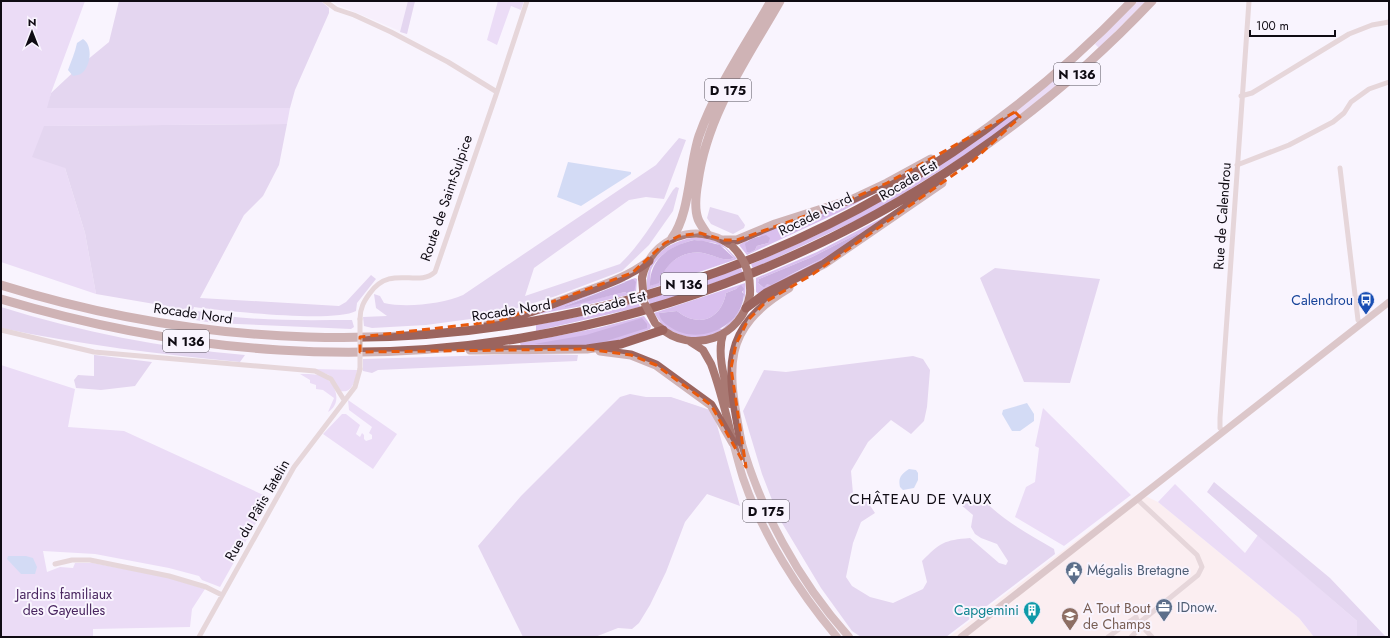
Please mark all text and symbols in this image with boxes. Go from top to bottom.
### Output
north arrow [12,12,52,52]
scale bar [1250,12,1335,38]
text: N [28,14,36,30]
text: 100 m [1256,17,1289,35]
road number: N 136 [1054,63,1100,85]
road number: D 175 [705,79,751,101]
street label: Route de Saint-Sulpice [415,132,477,264]
street label: Rocade Est [875,154,942,205]
street label: Rue de Calendrou [1208,162,1236,270]
street label: Rocade Nord [775,188,855,240]
road number: N 136 [661,273,707,295]
street label: Rocade Est [580,285,649,321]
place label: Calendrou [1291,290,1353,310]
bus stop icon: Calendrou [1356,290,1376,315]
street label: Rocade Nord [470,294,552,326]
street label: Rocade Nord [152,298,234,328]
road number: N 136 [163,330,209,352]
street label: Rue du Pâtis Tatelin [220,456,294,564]
district label: CHÂTEAU DE VAUX [850,488,992,510]
road number: D 175 [743,500,789,522]
public building icon: Mégalis Bretagne [1064,560,1084,585]
place label: Mégalis Bretagne [1087,560,1189,580]
park label: Jardins familiaux des Gayeulles [14,584,112,620]
office icon: IDnow. [1154,597,1174,622]
place label: IDnow. [1177,597,1218,617]
place label: A Tout Bout de Champs [1083,598,1151,634]
place label: Capgemini [954,600,1019,620]
building icon: Capgemini [1022,600,1042,625]
school or university icon: A Tout Bout de Champs [1060,606,1080,631]

